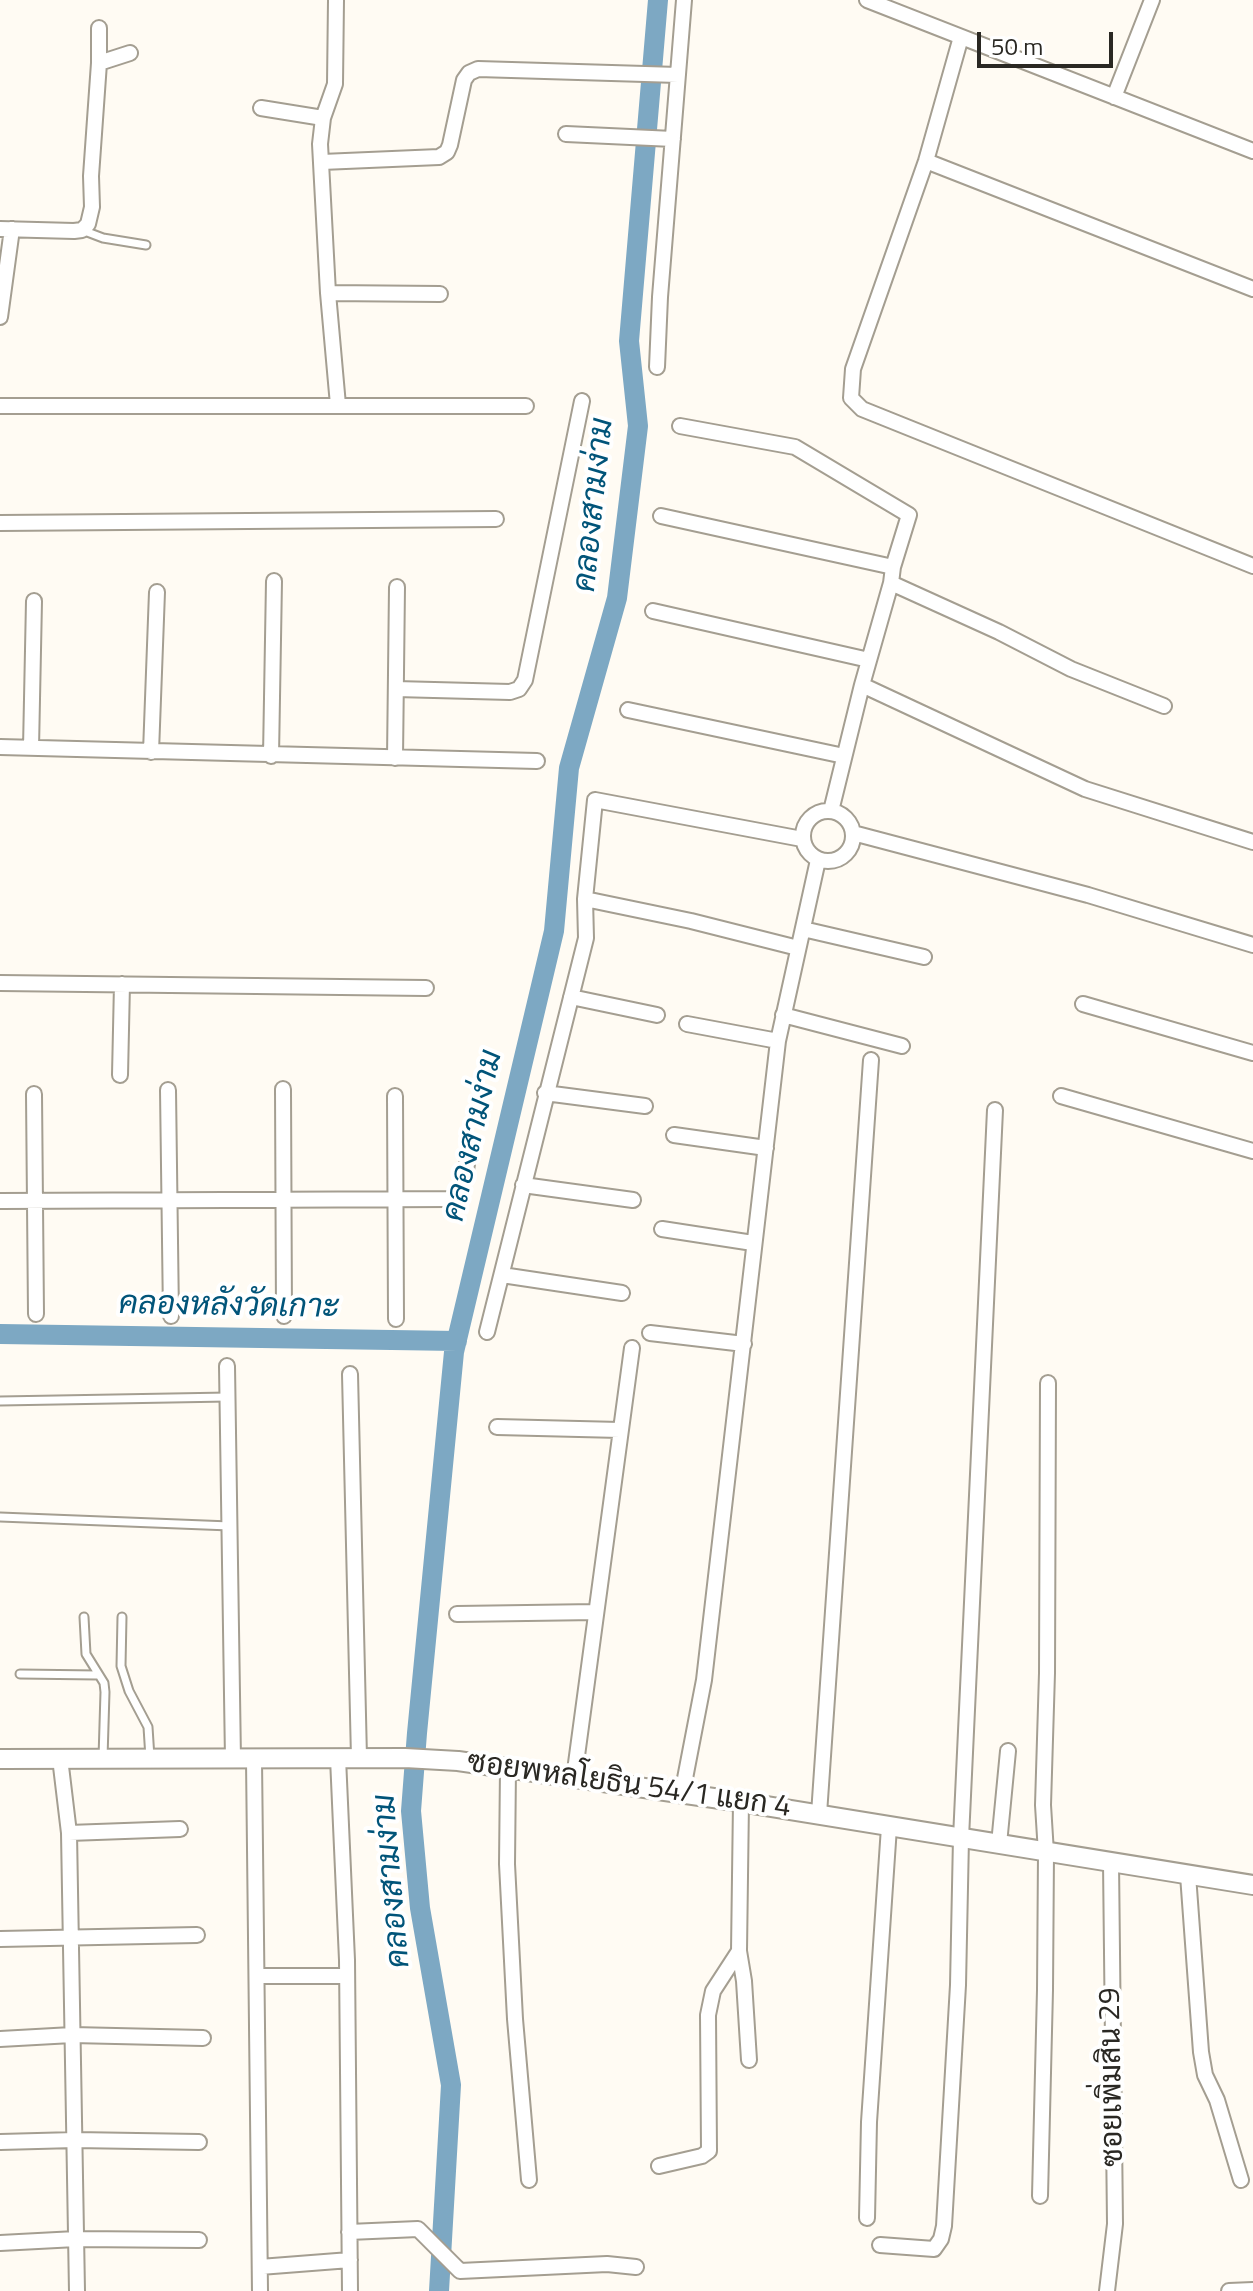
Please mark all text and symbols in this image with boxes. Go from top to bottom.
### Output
scale bar [981,16,1117,66]
text: 50 m [991,28,1043,64]
water label: คลองสามง่าม [567,416,623,594]
water label: คลองสามง่าม [436,1047,512,1225]
water label: คลองหลังวัดเกาะ [118,1286,340,1328]
street label: ซอยพหลโยธิน 54/1 แยก 4 [465,1745,793,1827]
water label: คลองสามง่าม [366,1792,420,1970]
street label: ซอยเพิ่มสิน 29 [1093,1987,1133,2167]

